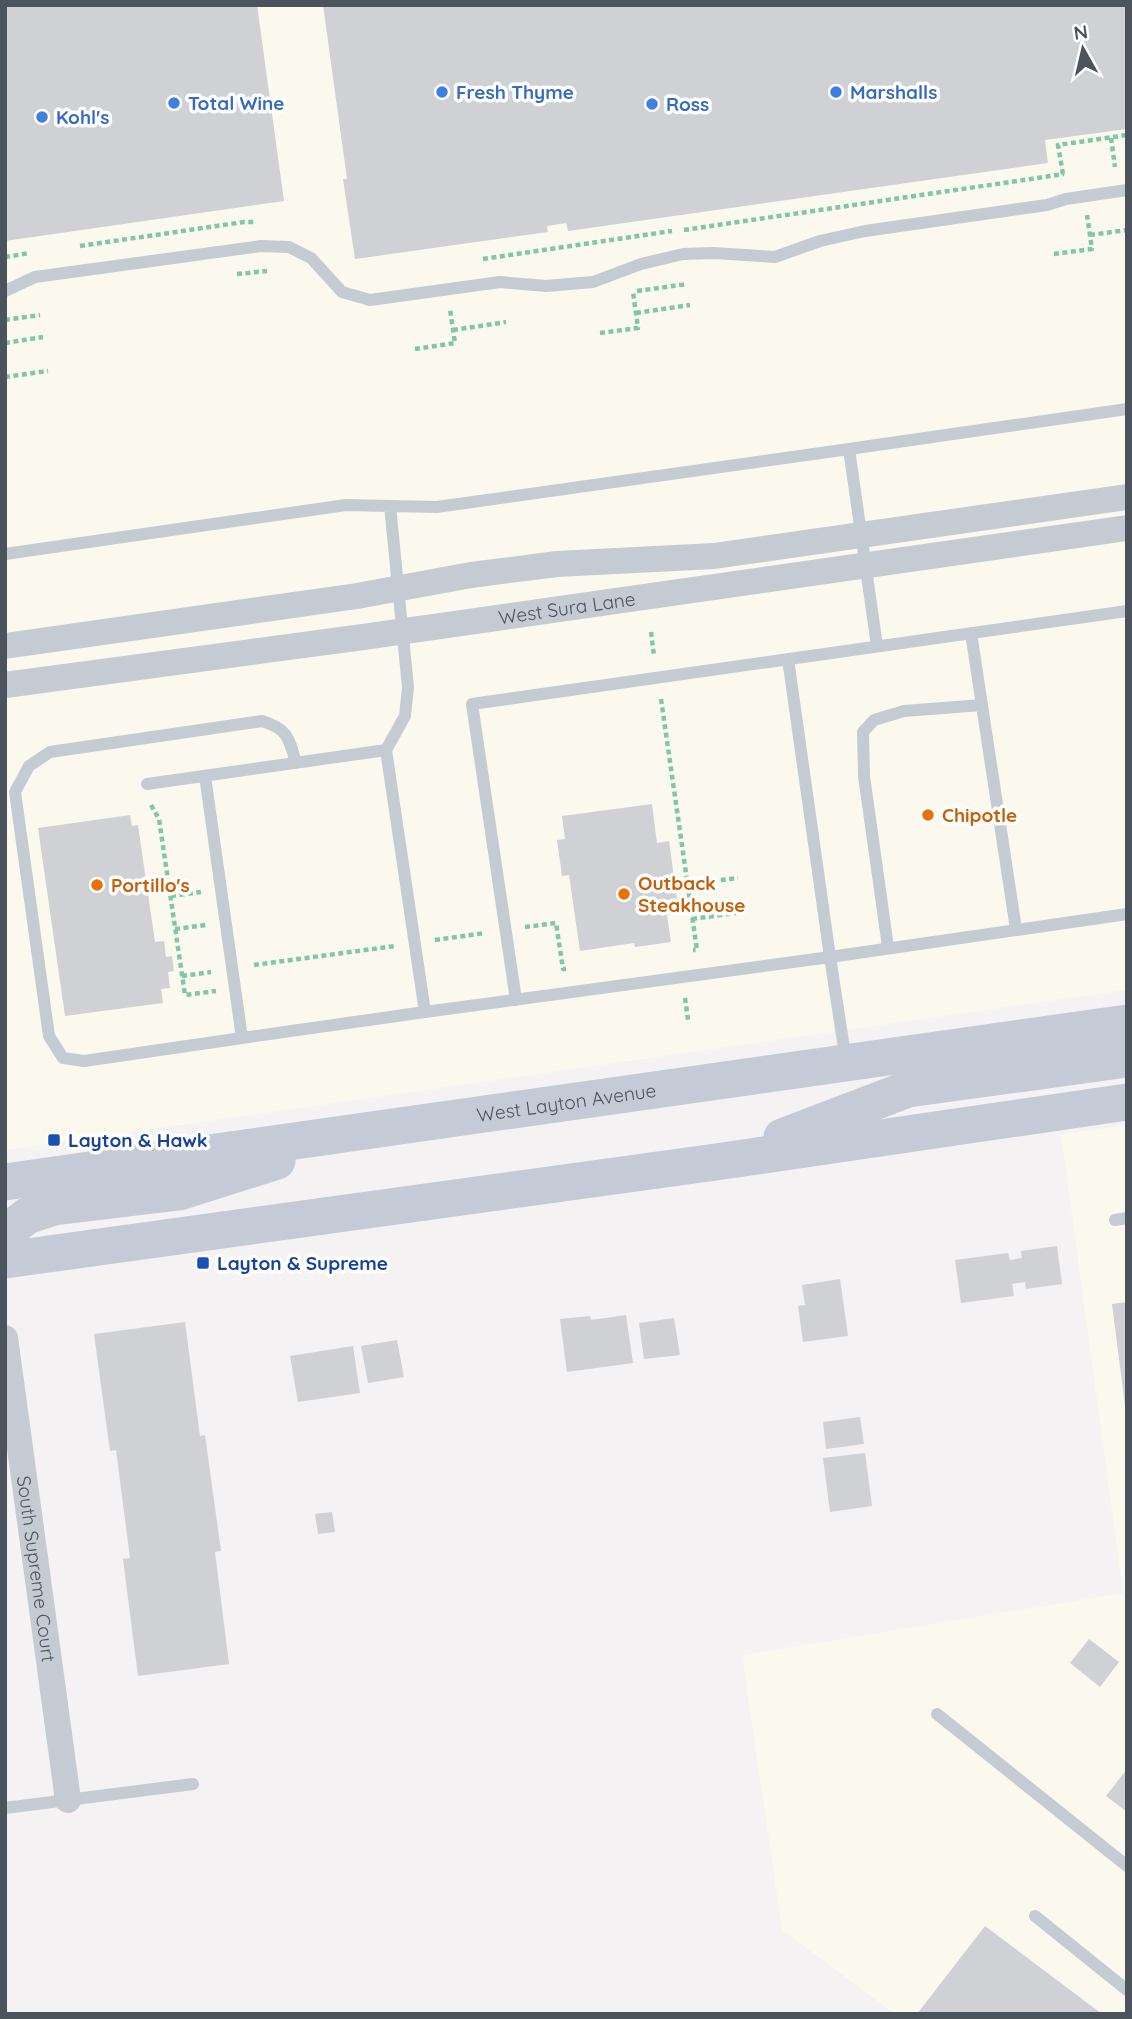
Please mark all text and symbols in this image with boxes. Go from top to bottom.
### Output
north arrow [1048,14,1118,84]
text: N [1072,19,1089,45]
place label: Fresh Thyme [456,80,574,104]
place label: Marshalls [850,80,937,104]
marker: Fresh Thyme [434,84,450,100]
marker: Marshalls [828,84,844,100]
place label: Total Wine [188,91,285,115]
place label: Ross [666,92,709,116]
marker: Total Wine [166,95,182,111]
marker: Ross [644,96,660,112]
place label: Kohl's [56,105,109,129]
marker: Kohl's [34,109,50,125]
street label: West Sura Lane [497,586,637,630]
place label: Chipotle [942,803,1017,827]
marker: Chipotle [920,807,936,823]
place label: Outback Steakhouse [638,871,745,917]
place label: Portillo's [111,873,190,897]
marker: Portillo's [89,877,105,893]
marker: Outback Steakhouse [616,886,632,902]
street label: West Layton Avenue [475,1078,658,1127]
place label: Layton & Hawk [68,1128,208,1152]
marker: Layton & Hawk [46,1132,62,1148]
place label: Layton & Supreme [217,1251,388,1275]
marker: Layton & Supreme [195,1255,211,1271]
street label: South Supreme Court [12,1474,61,1664]

